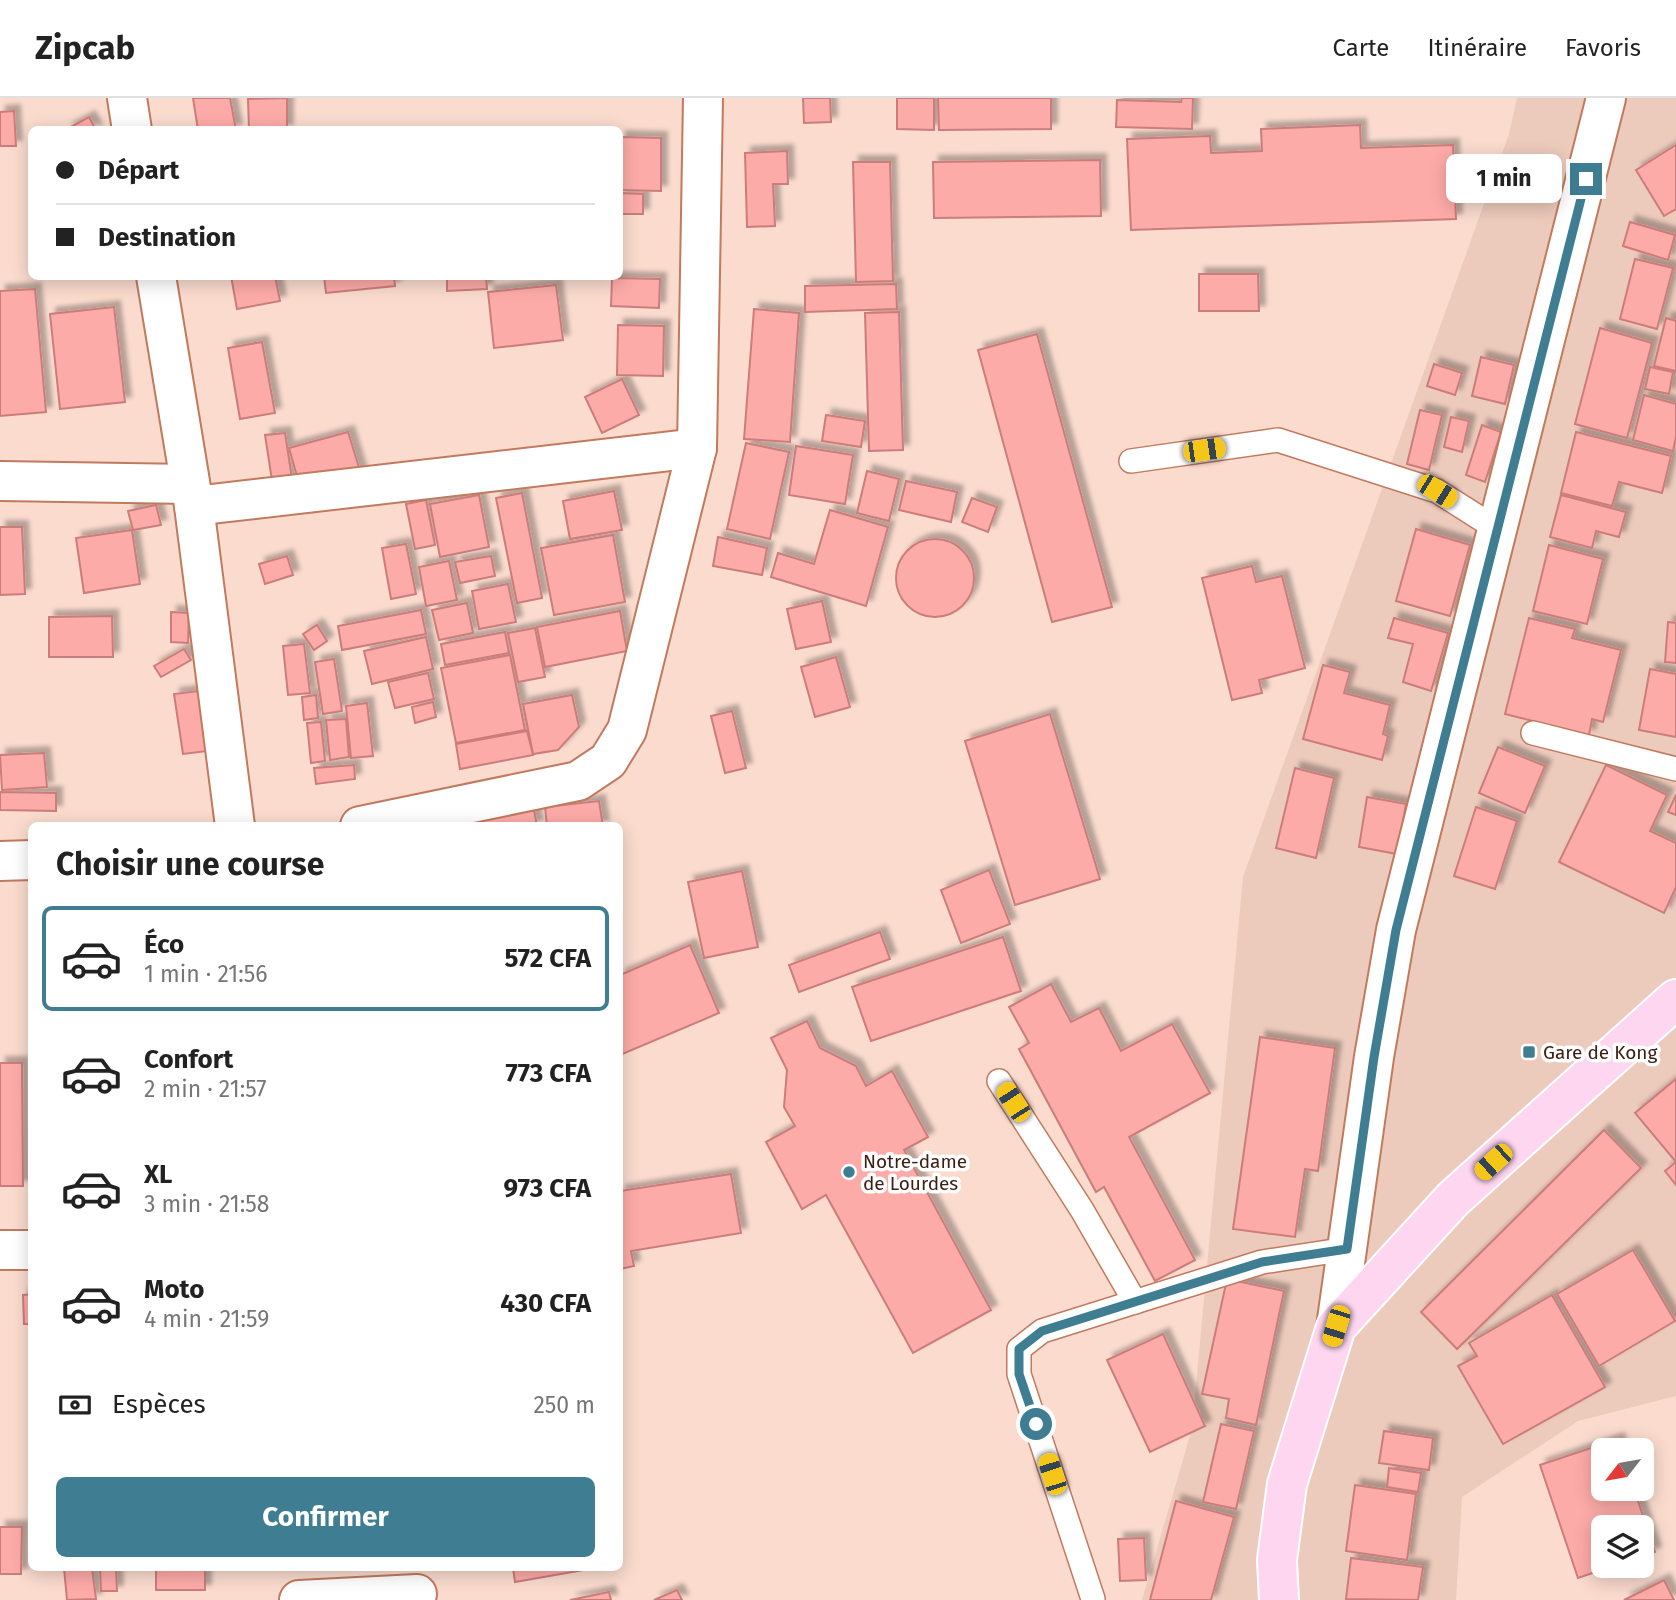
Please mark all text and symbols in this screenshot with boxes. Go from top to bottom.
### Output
text: Zipcab [35,28,135,68]
text: Carte [1333,34,1389,62]
text: Itinéraire [1427,34,1527,62]
text: Favoris [1565,34,1641,62]
callout: 1 min [1446,154,1562,204]
text: Départ [98,155,179,186]
route end [1570,163,1602,195]
text: 1 min [1476,164,1532,192]
text: Destination [98,222,236,253]
car [1182,437,1227,463]
car [1414,471,1461,511]
text: Choisir une course [56,845,324,883]
icon: car [60,927,123,990]
text: Éco [144,929,184,960]
text: 572 CFA [505,943,591,974]
text: 1 min · 21:56 [144,960,268,988]
place label: Gare de Kong [1543,1041,1657,1064]
icon: car [60,1042,123,1105]
text: Confort [144,1044,233,1075]
marker: Gare de Kong [1521,1044,1537,1060]
text: 773 CFA [506,1058,591,1089]
text: 2 min · 21:57 [144,1075,266,1103]
car [993,1079,1034,1125]
car [1471,1140,1516,1184]
place label: Notre-dame de Lourdes [863,1150,967,1195]
icon: car [60,1157,123,1220]
text: XL [144,1159,172,1190]
marker: Notre-dame de Lourdes [841,1164,857,1180]
text: 973 CFA [503,1173,591,1204]
text: 3 min · 21:58 [144,1190,270,1218]
icon: car [60,1272,123,1335]
text: Moto [144,1274,204,1305]
text: 430 CFA [500,1288,591,1319]
car [1320,1303,1353,1349]
text: 4 min · 21:59 [144,1305,269,1333]
icon: cash [56,1386,94,1424]
text: Espèces [112,1389,206,1420]
text: 250 m [533,1391,595,1419]
route start [1020,1408,1052,1440]
north arrow [1591,1438,1654,1502]
map controls [1591,1438,1654,1578]
car [1036,1451,1069,1497]
button: Confirmer [56,1477,595,1557]
button: layers [1591,1515,1654,1578]

